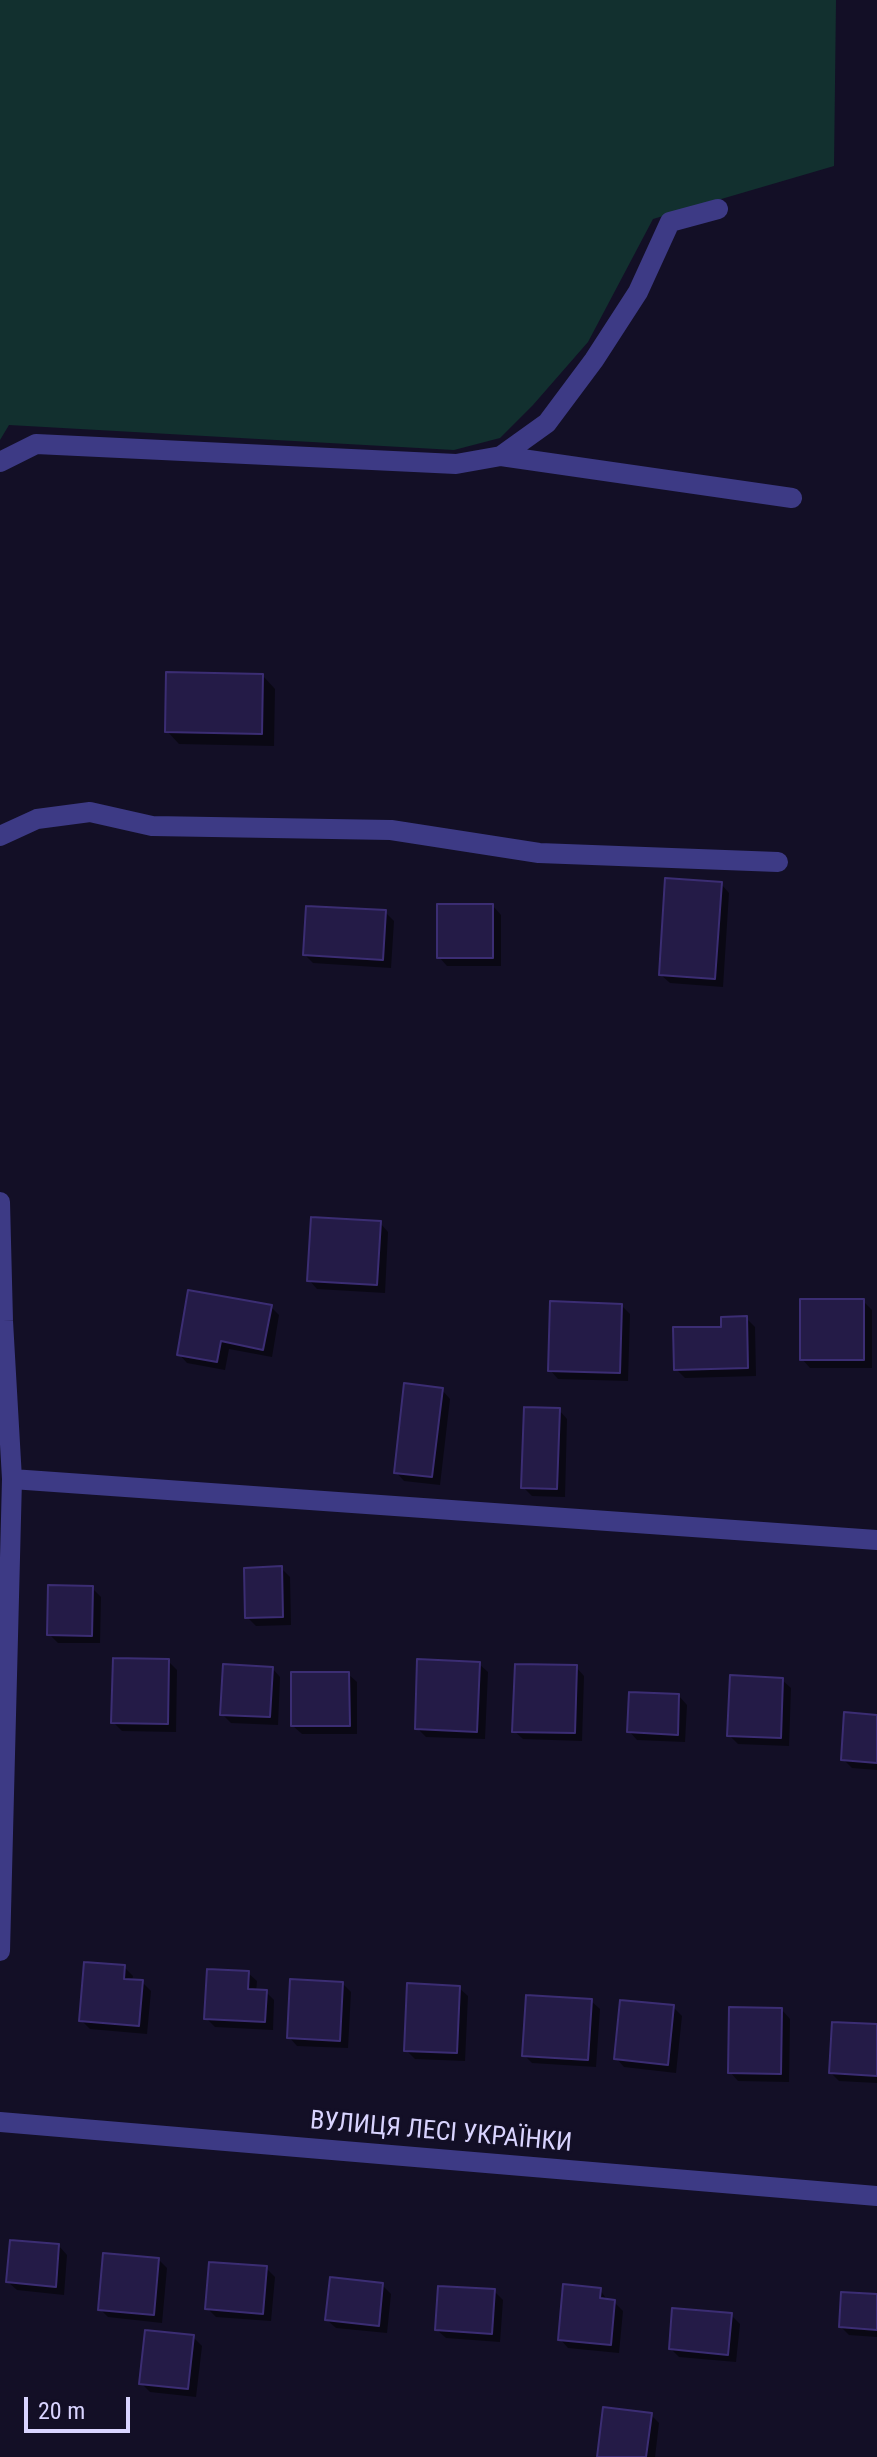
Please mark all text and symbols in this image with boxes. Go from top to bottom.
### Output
street label: ВУЛИЦЯ ЛЕСІ УКРАЇНКИ [309,2106,573,2160]
scale bar [28,2381,134,2431]
text: 20 m [38,2397,85,2425]

